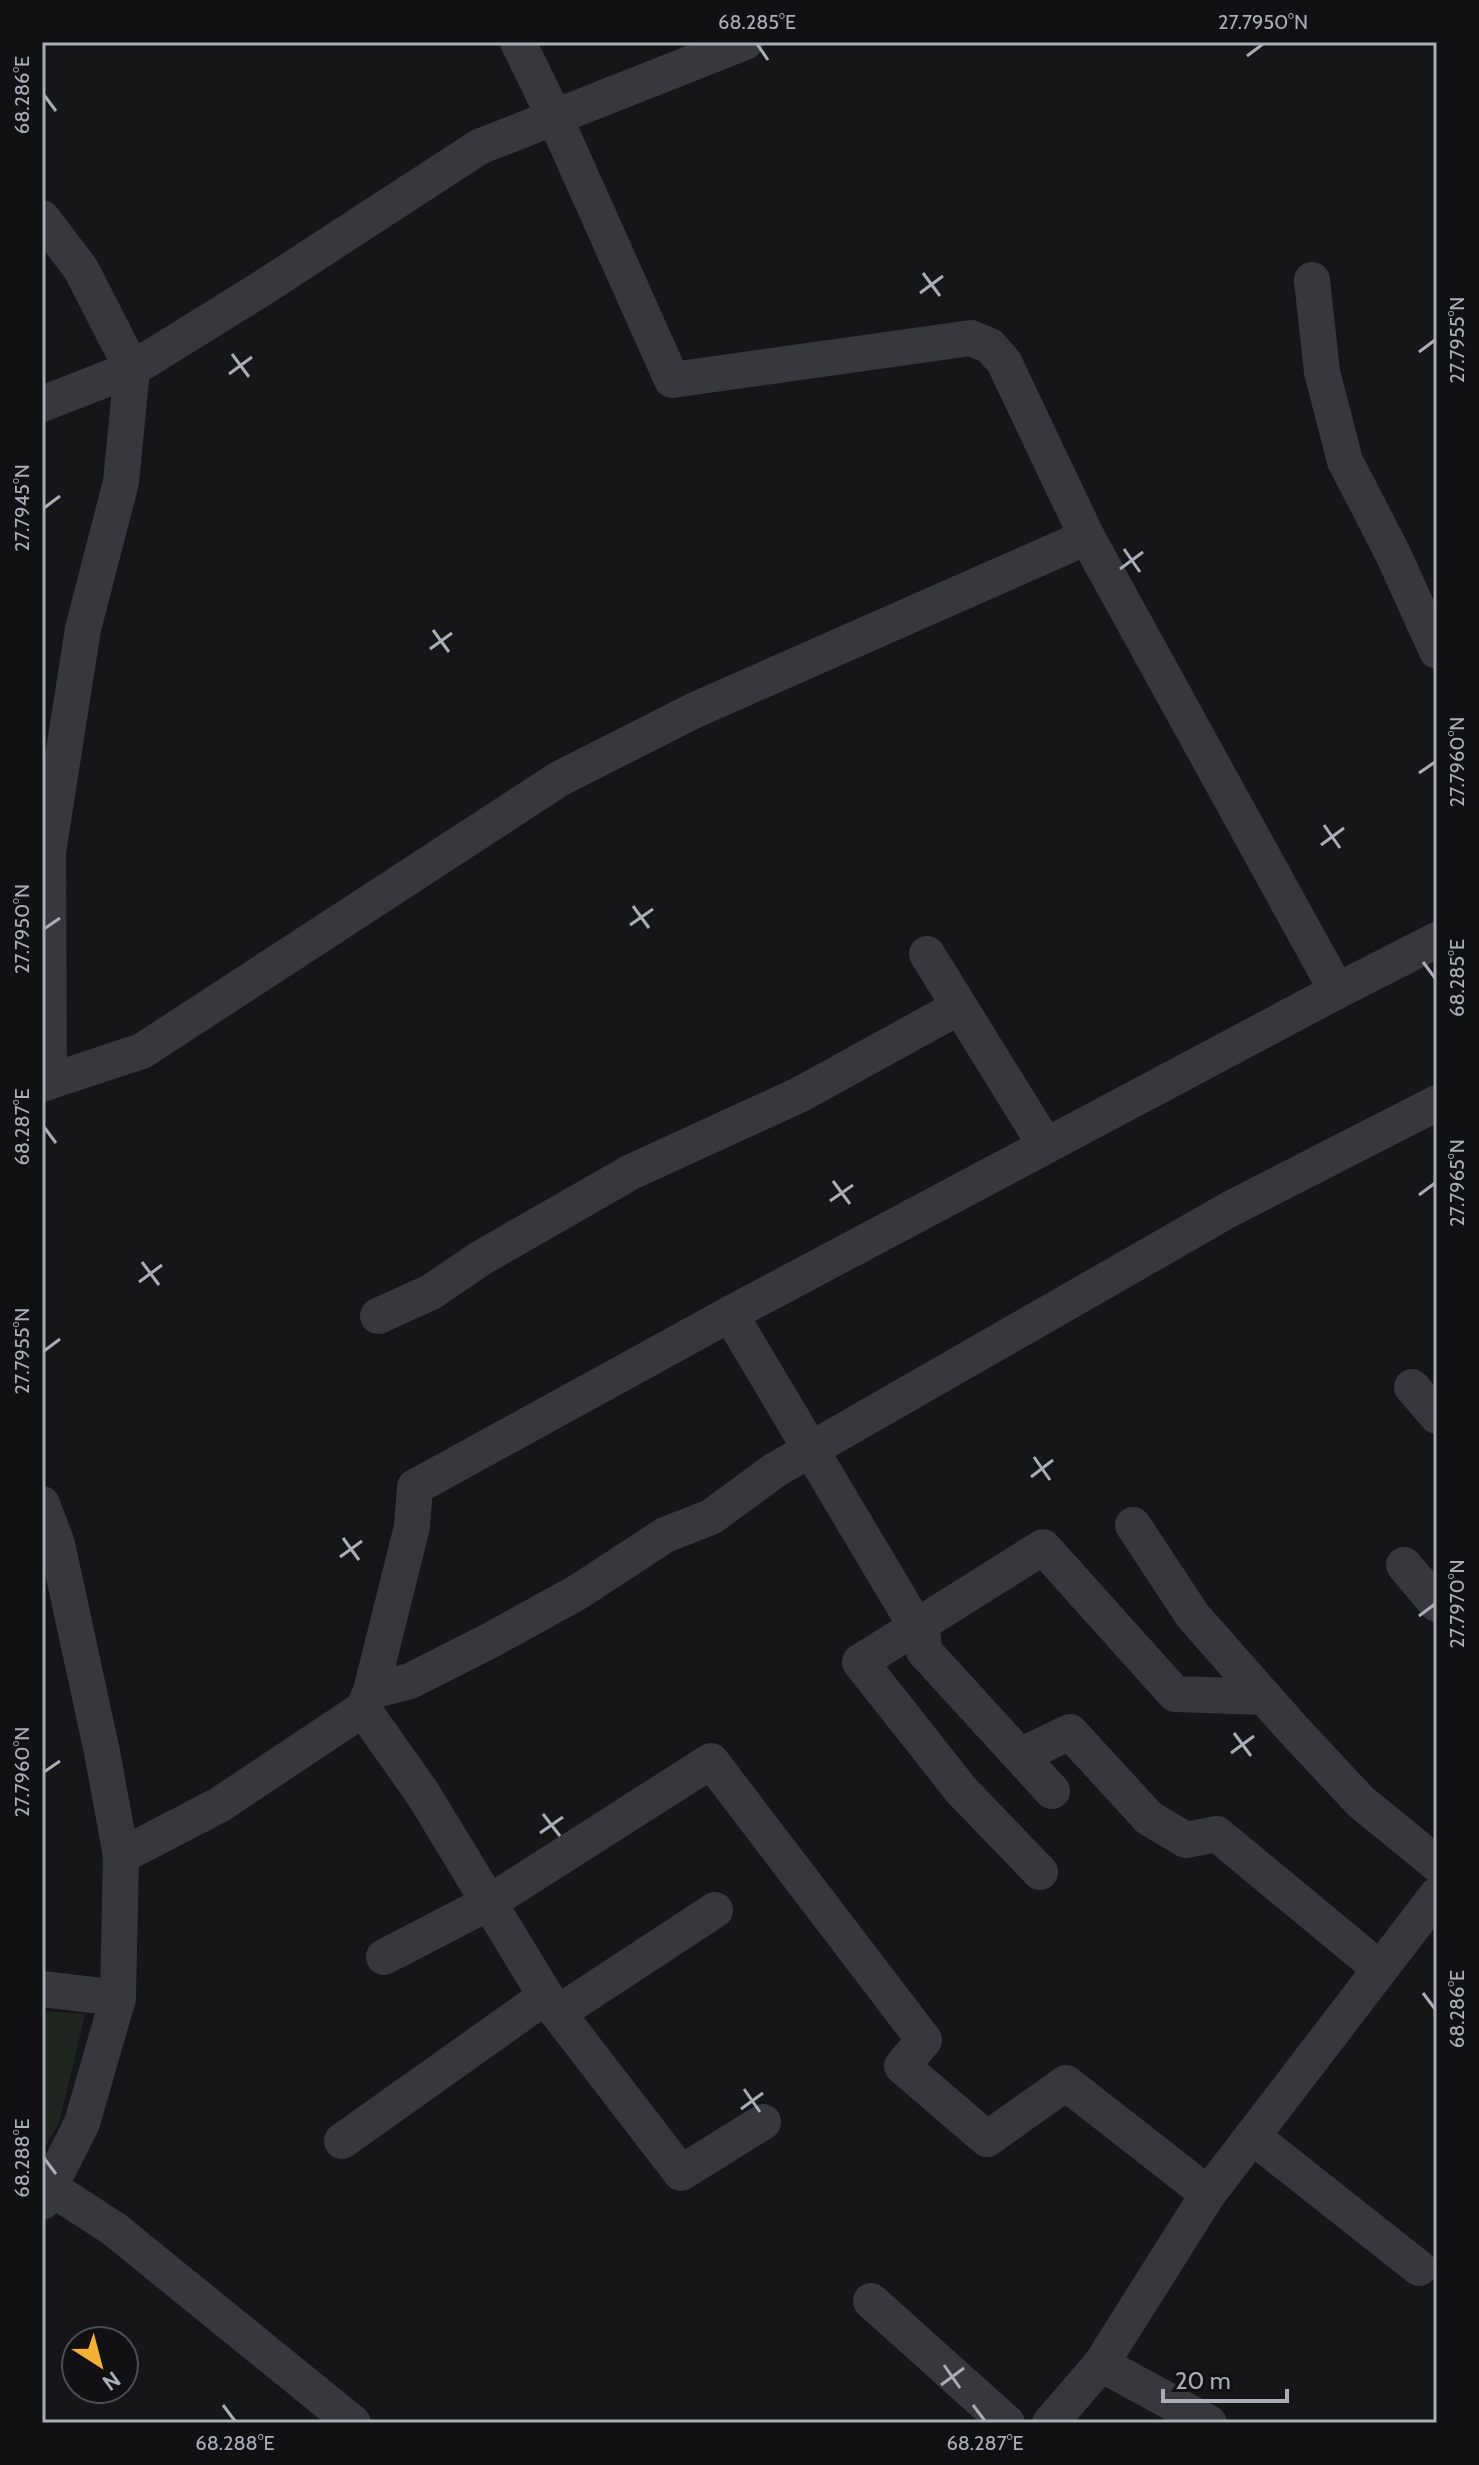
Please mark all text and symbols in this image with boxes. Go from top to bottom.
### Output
text: 68.285°E [718,10,796,34]
text: 27.7950°N [1218,10,1308,34]
text: 68.286°E [10,56,34,134]
text: 27.7955°N [1445,297,1469,383]
text: 27.7945°N [10,464,34,552]
text: 27.7960°N [1445,717,1469,807]
text: 27.7950°N [10,884,34,974]
text: 68.285°E [1445,939,1469,1017]
text: 68.287°E [10,1088,34,1166]
text: 27.7965°N [1445,1139,1469,1227]
text: 27.7955°N [10,1308,34,1394]
text: 27.7970°N [1445,1559,1469,1649]
text: 27.7960°N [10,1727,34,1817]
text: 68.286°E [1445,1970,1469,2048]
text: 68.288°E [10,2118,34,2198]
north arrow [60,2325,140,2405]
scale bar [1163,2353,1287,2403]
text: N [97,2365,126,2396]
text: 20 m [1175,2366,1231,2395]
text: 68.288°E [195,2431,275,2455]
text: 68.287°E [946,2431,1024,2455]

